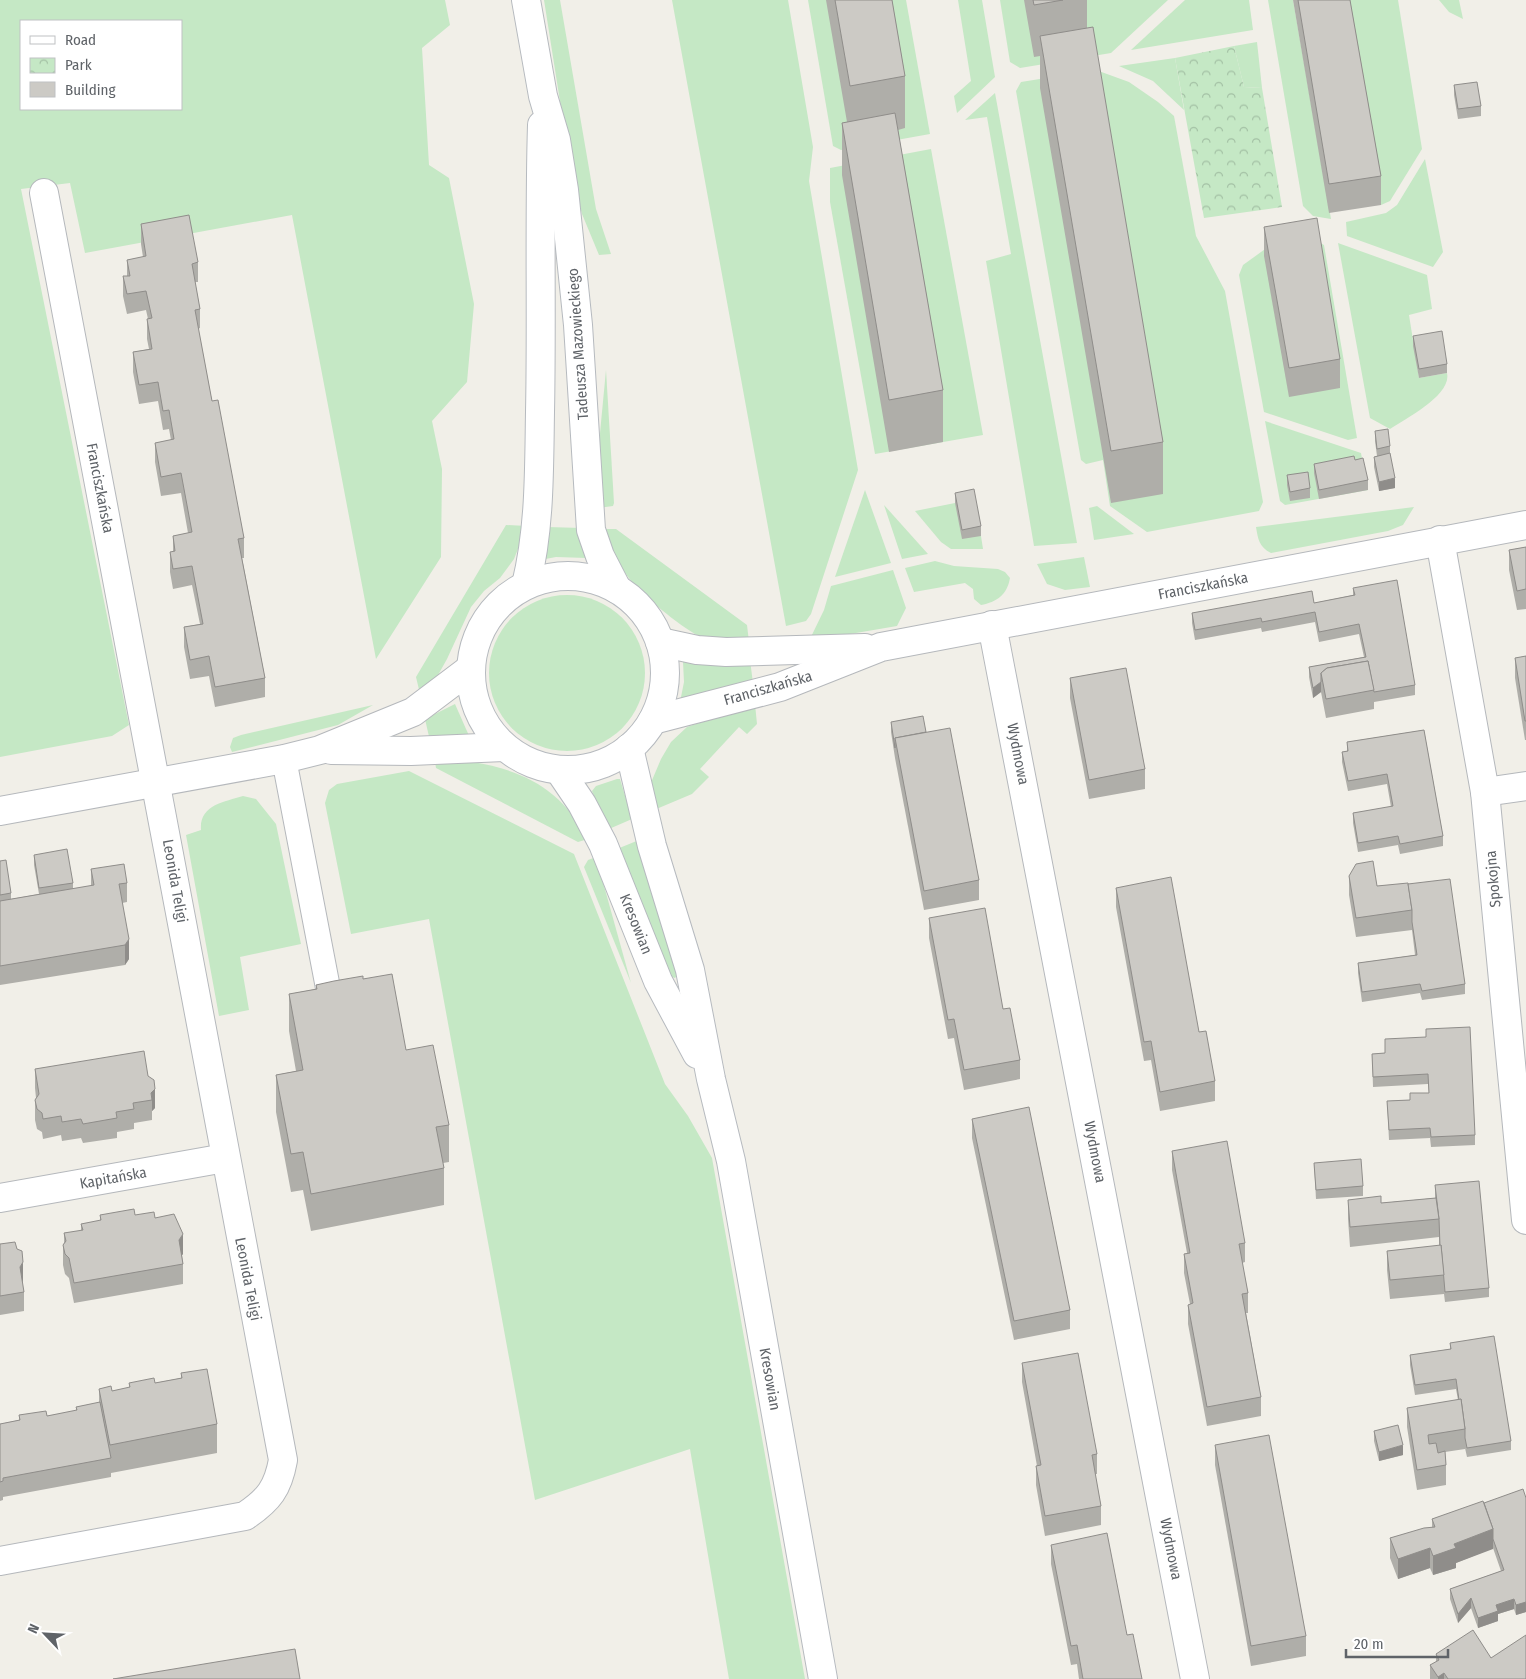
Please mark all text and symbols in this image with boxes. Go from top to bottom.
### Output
legend [20,20,182,110]
text: Road [65,31,96,49]
text: Park [65,56,92,74]
text: Building [65,81,116,99]
street label: Tadeusza Mazowieckiego [564,267,592,420]
street label: Franciszkańska [82,442,118,534]
street label: Franciszkańska [1157,568,1249,604]
street label: Franciszkańska [722,667,814,709]
street label: Wydmowa [1003,722,1033,786]
street label: Leonida Teligi [159,838,191,924]
street label: Spokojna [1482,850,1504,908]
street label: Kresowian [616,891,656,957]
street label: Wydmowa [1080,1120,1110,1184]
street label: Kapitańska [78,1163,148,1193]
street label: Leonida Teligi [231,1236,265,1322]
street label: Kresowian [756,1346,784,1412]
street label: Wydmowa [1156,1517,1186,1581]
north arrow [20,1609,70,1659]
text: N [24,1621,43,1636]
scale bar [1346,1626,1448,1658]
text: 20 m [1354,1635,1384,1653]

